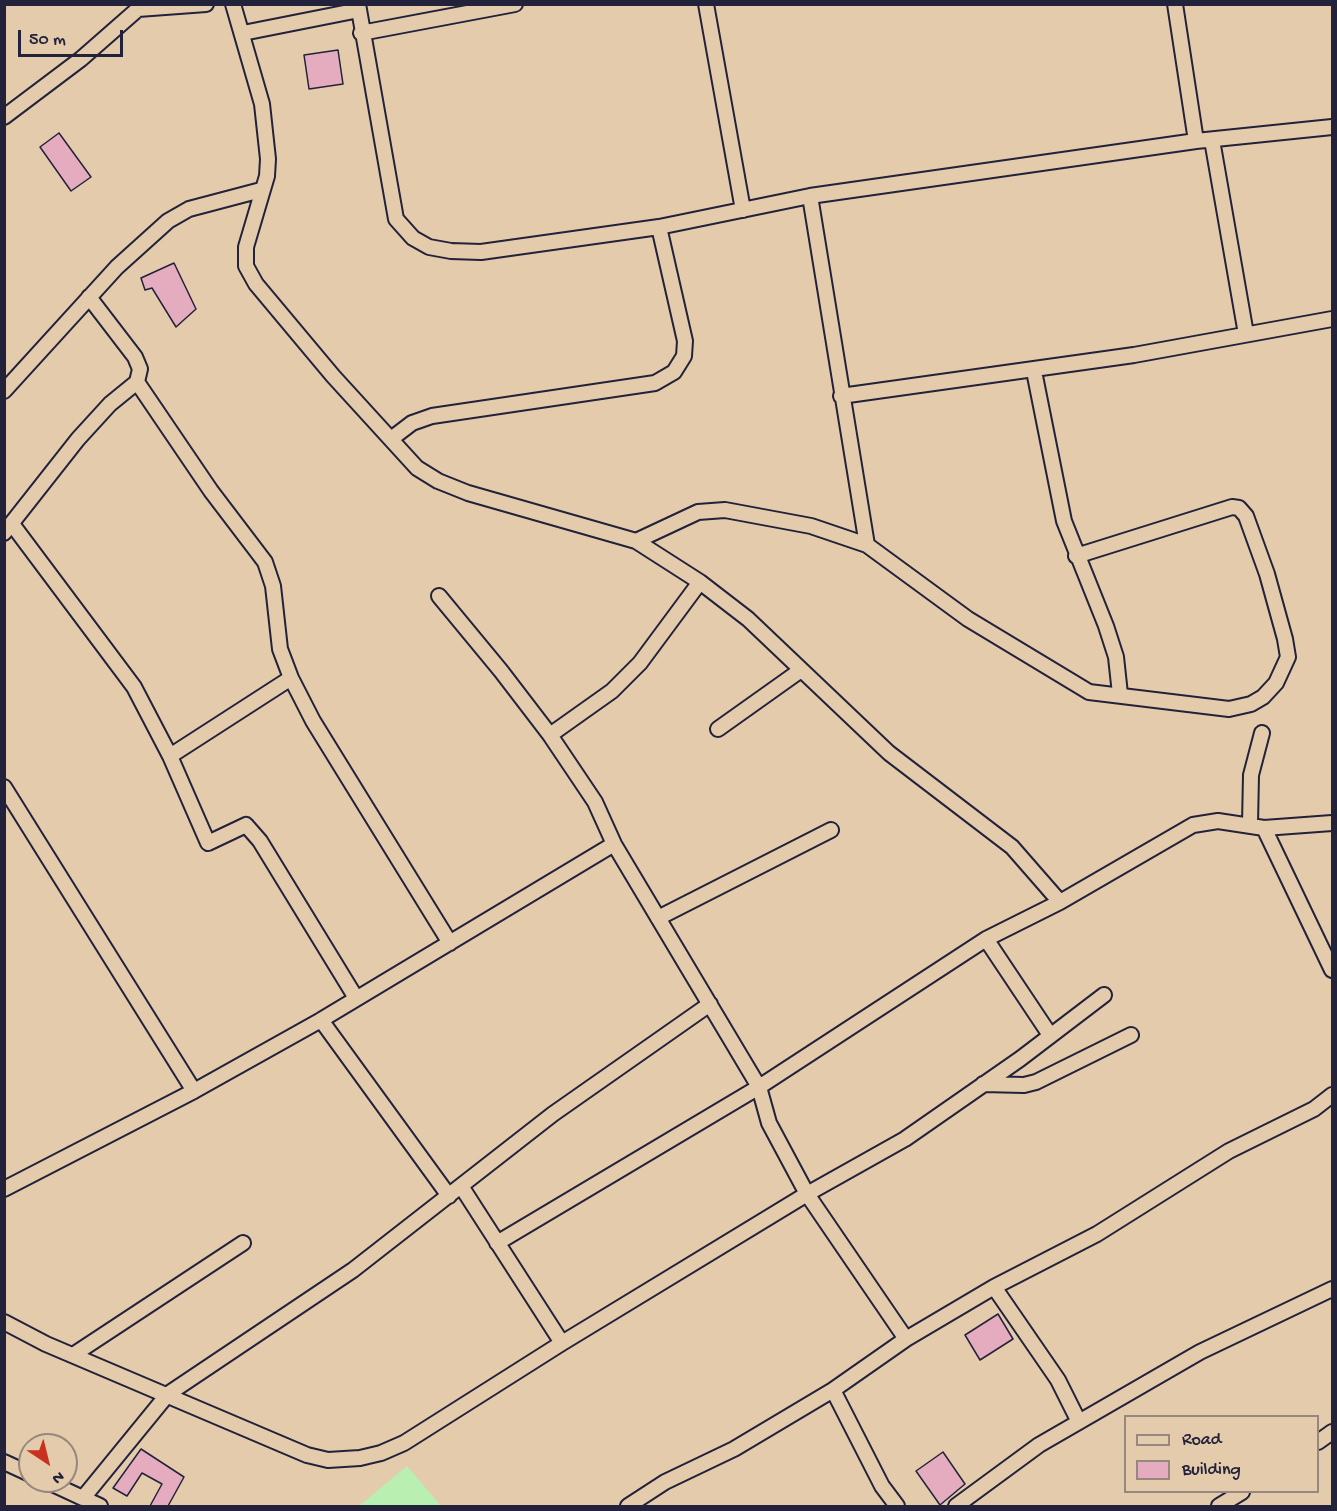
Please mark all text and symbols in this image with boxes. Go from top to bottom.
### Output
scale bar [21,18,126,56]
text: 50 m [29,30,66,51]
legend [1124,1415,1319,1493]
text: Road [1182,1430,1221,1451]
north arrow [18,1433,78,1493]
text: Building [1182,1460,1241,1481]
text: N [48,1466,67,1487]

